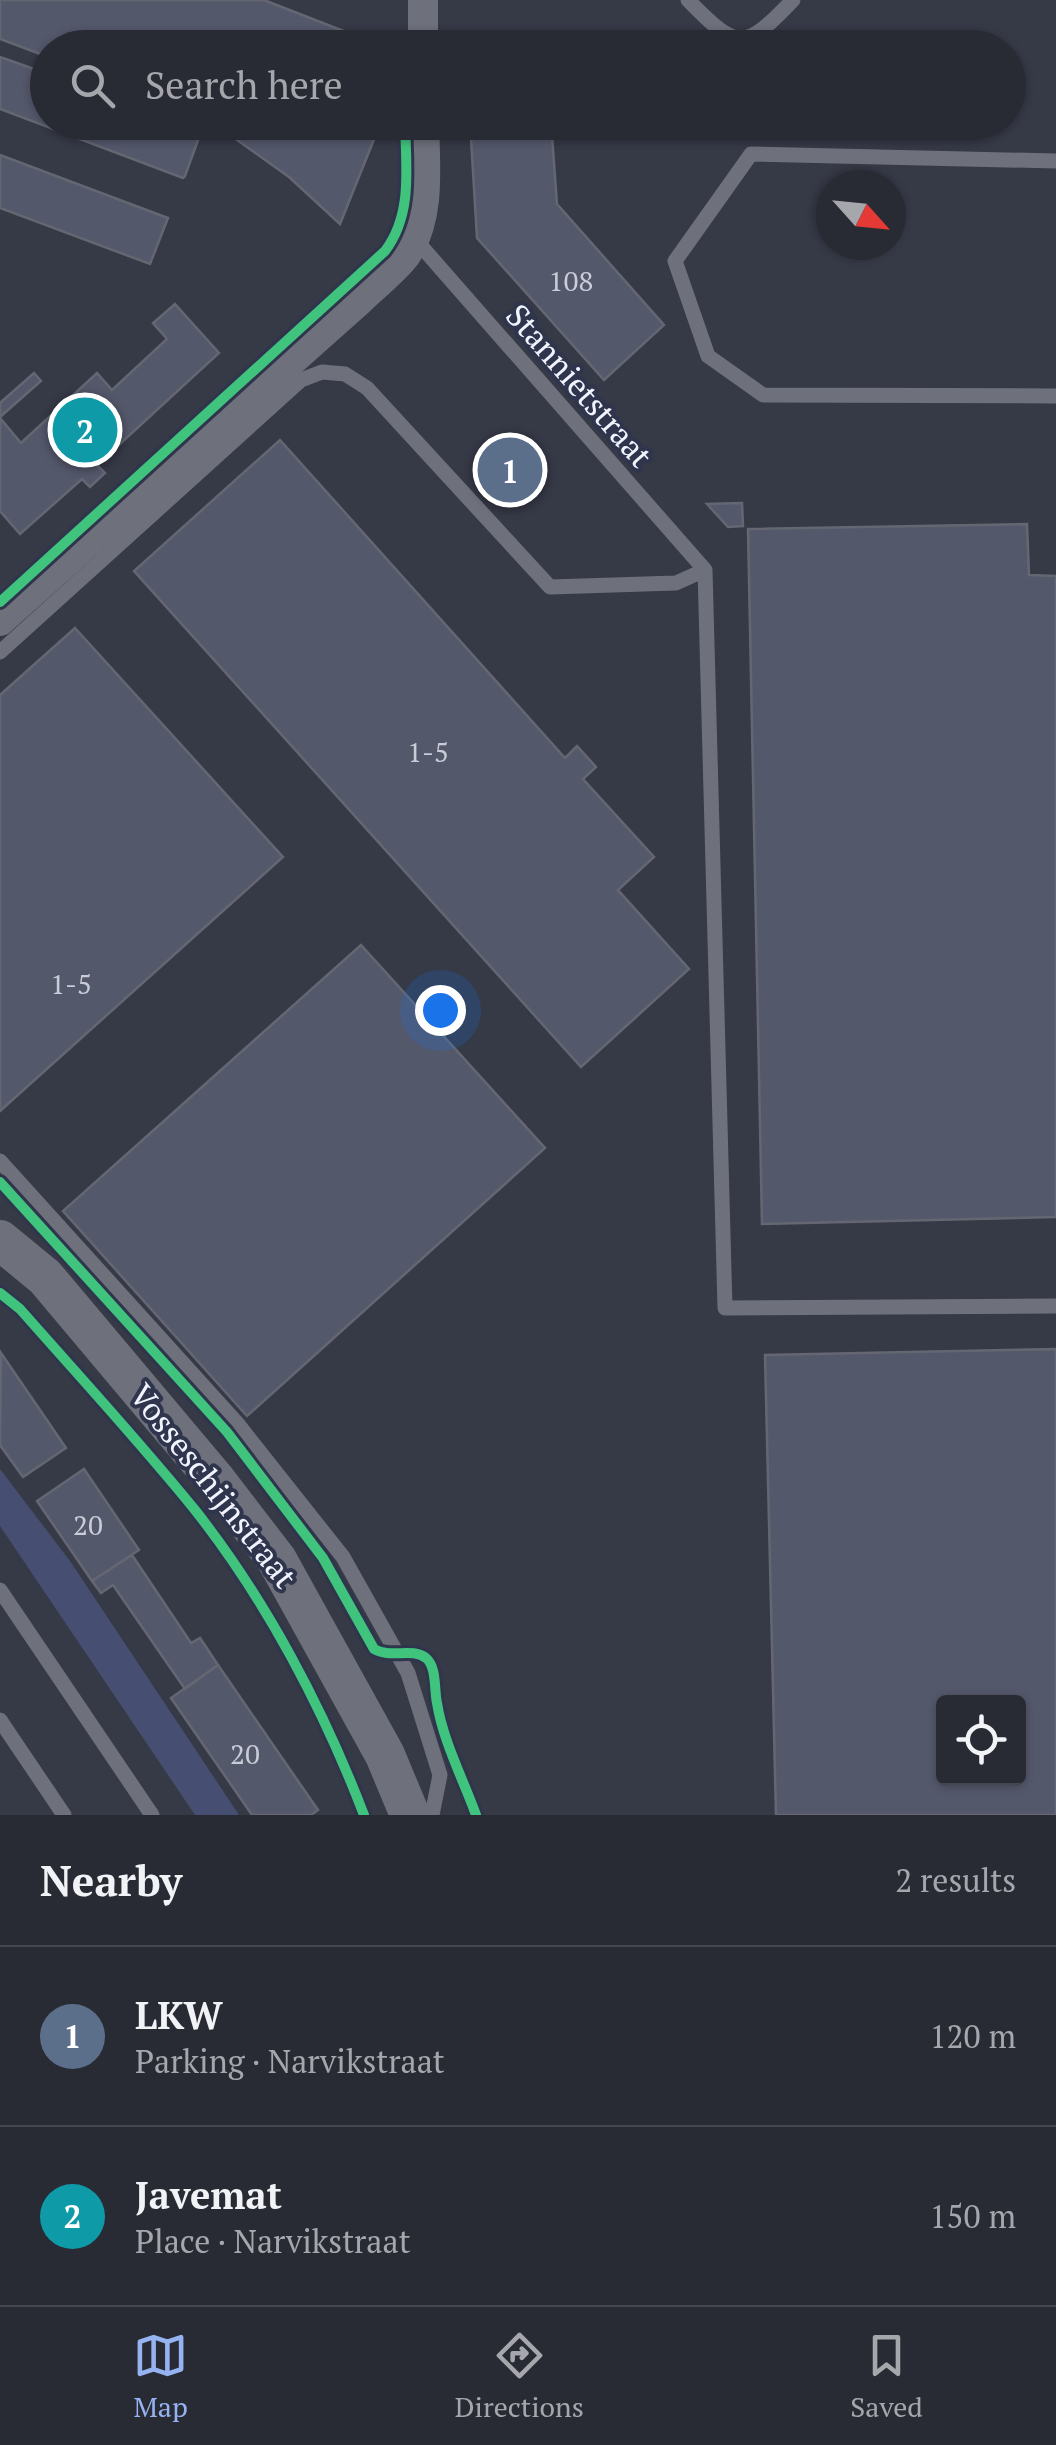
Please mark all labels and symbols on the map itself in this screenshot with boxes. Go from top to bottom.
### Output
north arrow [816,170,906,260]
house number: 108 [549,262,593,299]
street label: Stannietstraat [497,295,662,476]
pin: 2 [52,392,118,468]
pin: 1 [478,432,542,508]
house number: 1-5 [407,733,449,770]
house number: 1-5 [50,965,92,1002]
your location [415,985,466,1036]
street label: Vosseschijnstraat [121,1375,307,1596]
house number: 20 [73,1506,103,1543]
house number: 20 [230,1735,260,1772]

